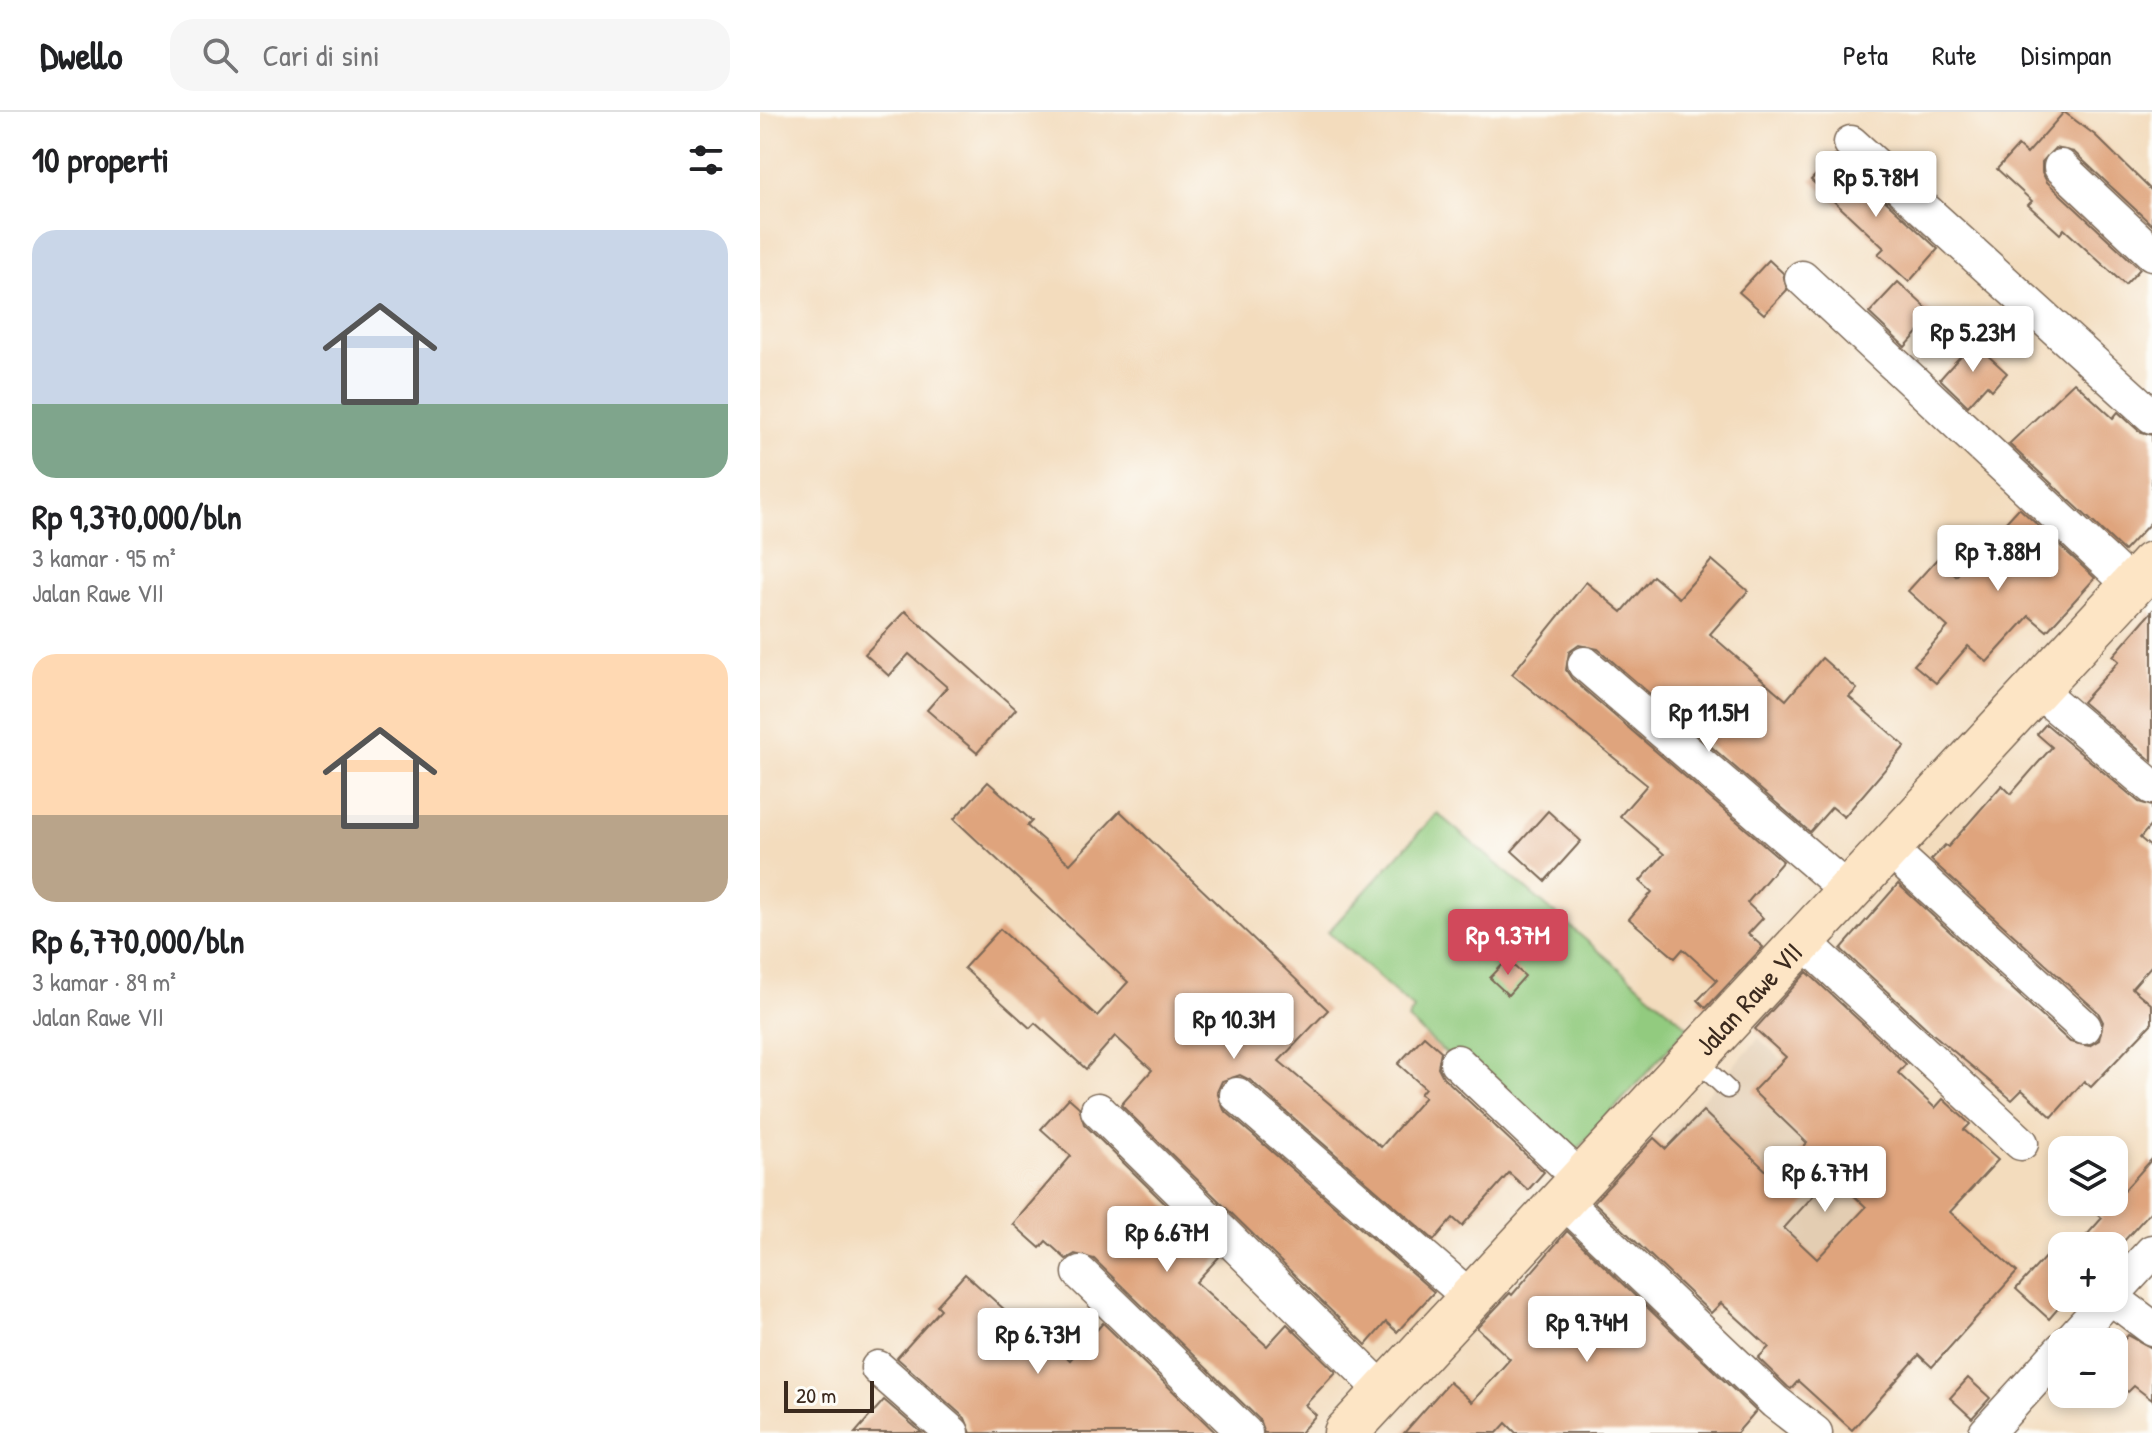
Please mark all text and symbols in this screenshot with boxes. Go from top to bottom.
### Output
search box [170,19,730,91]
text: Dwello [40,29,122,81]
icon: search [198,33,242,77]
text: Cari di sini [262,35,380,75]
text: Peta [1843,36,1888,74]
text: Rute [1932,36,1977,74]
text: Disimpan [2021,36,2112,74]
text: 10 properti [32,137,169,183]
icon: filters [684,138,728,182]
pin: Rp 5.78M [1793,151,1959,219]
text: Rp 5.78M [1833,159,1919,194]
icon: home [308,282,452,426]
pin: Rp 5.23M [1890,306,2056,374]
text: Rp 5.23M [1931,314,2015,349]
text: Rp 9,370,000/bln [32,494,242,540]
pin: Rp 7.88M [1915,525,2081,593]
text: Rp 7.88M [1955,533,2041,568]
text: 3 kamar · 95 m² [32,540,176,575]
text: Jalan Rawe VII [32,575,164,610]
pin: Rp 11.5M [1626,686,1792,754]
text: Rp 11.5M [1669,694,1749,729]
icon: home [308,706,452,850]
pin: Rp 9.37M [1425,909,1591,977]
text: Rp 9.37M [1466,917,1550,952]
text: Rp 6,770,000/bln [32,918,245,964]
street label: Jalan Rawe VII [1686,934,1811,1064]
text: 3 kamar · 89 m² [32,964,176,999]
pin: Rp 10.3M [1151,993,1317,1061]
text: Jalan Rawe VII [32,999,164,1034]
text: Rp 10.3M [1193,1001,1275,1036]
map controls [2048,1136,2128,1408]
button: layers [2048,1136,2128,1216]
pin: Rp 6.77M [1742,1146,1908,1214]
text: Rp 6.77M [1782,1154,1868,1189]
pin: Rp 6.67M [1084,1206,1250,1274]
text: Rp 6.67M [1125,1214,1209,1249]
button: + [2048,1232,2128,1312]
pin: Rp 9.74M [1504,1296,1670,1364]
text: Rp 9.74M [1546,1304,1628,1339]
pin: Rp 6.73M [955,1308,1121,1376]
text: Rp 6.73M [996,1316,1080,1351]
button: − [2048,1328,2128,1408]
scale bar [784,1377,874,1413]
text: 20 m [796,1380,836,1410]

